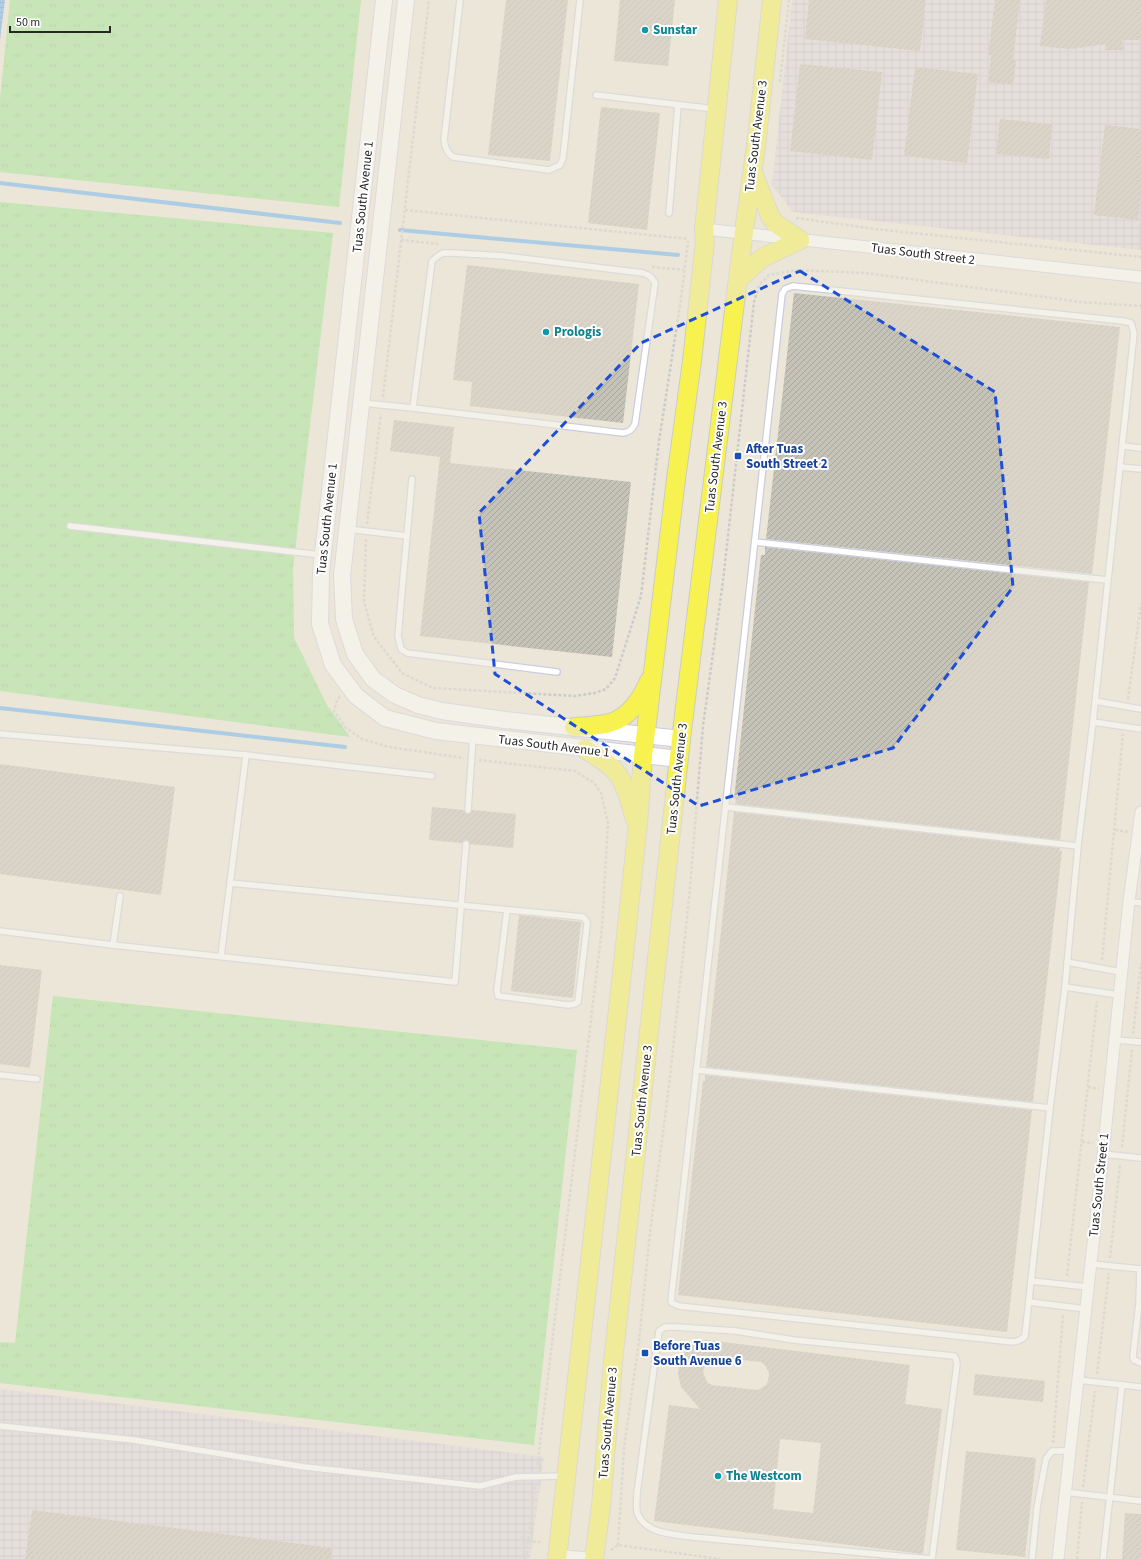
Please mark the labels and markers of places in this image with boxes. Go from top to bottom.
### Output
place label: Sunstar [653,21,698,39]
marker: Sunstar [640,25,650,35]
place label: Prologis [554,323,601,341]
marker: Prologis [541,327,551,337]
place label: After Tuas South Street 2 [745,440,828,473]
marker: After Tuas South Street 2 [733,451,743,461]
place label: Before Tuas South Avenue 6 [653,1337,742,1370]
marker: Before Tuas South Avenue 6 [640,1348,650,1358]
place label: The Westcom [726,1467,802,1485]
marker: The Westcom [713,1471,723,1481]

